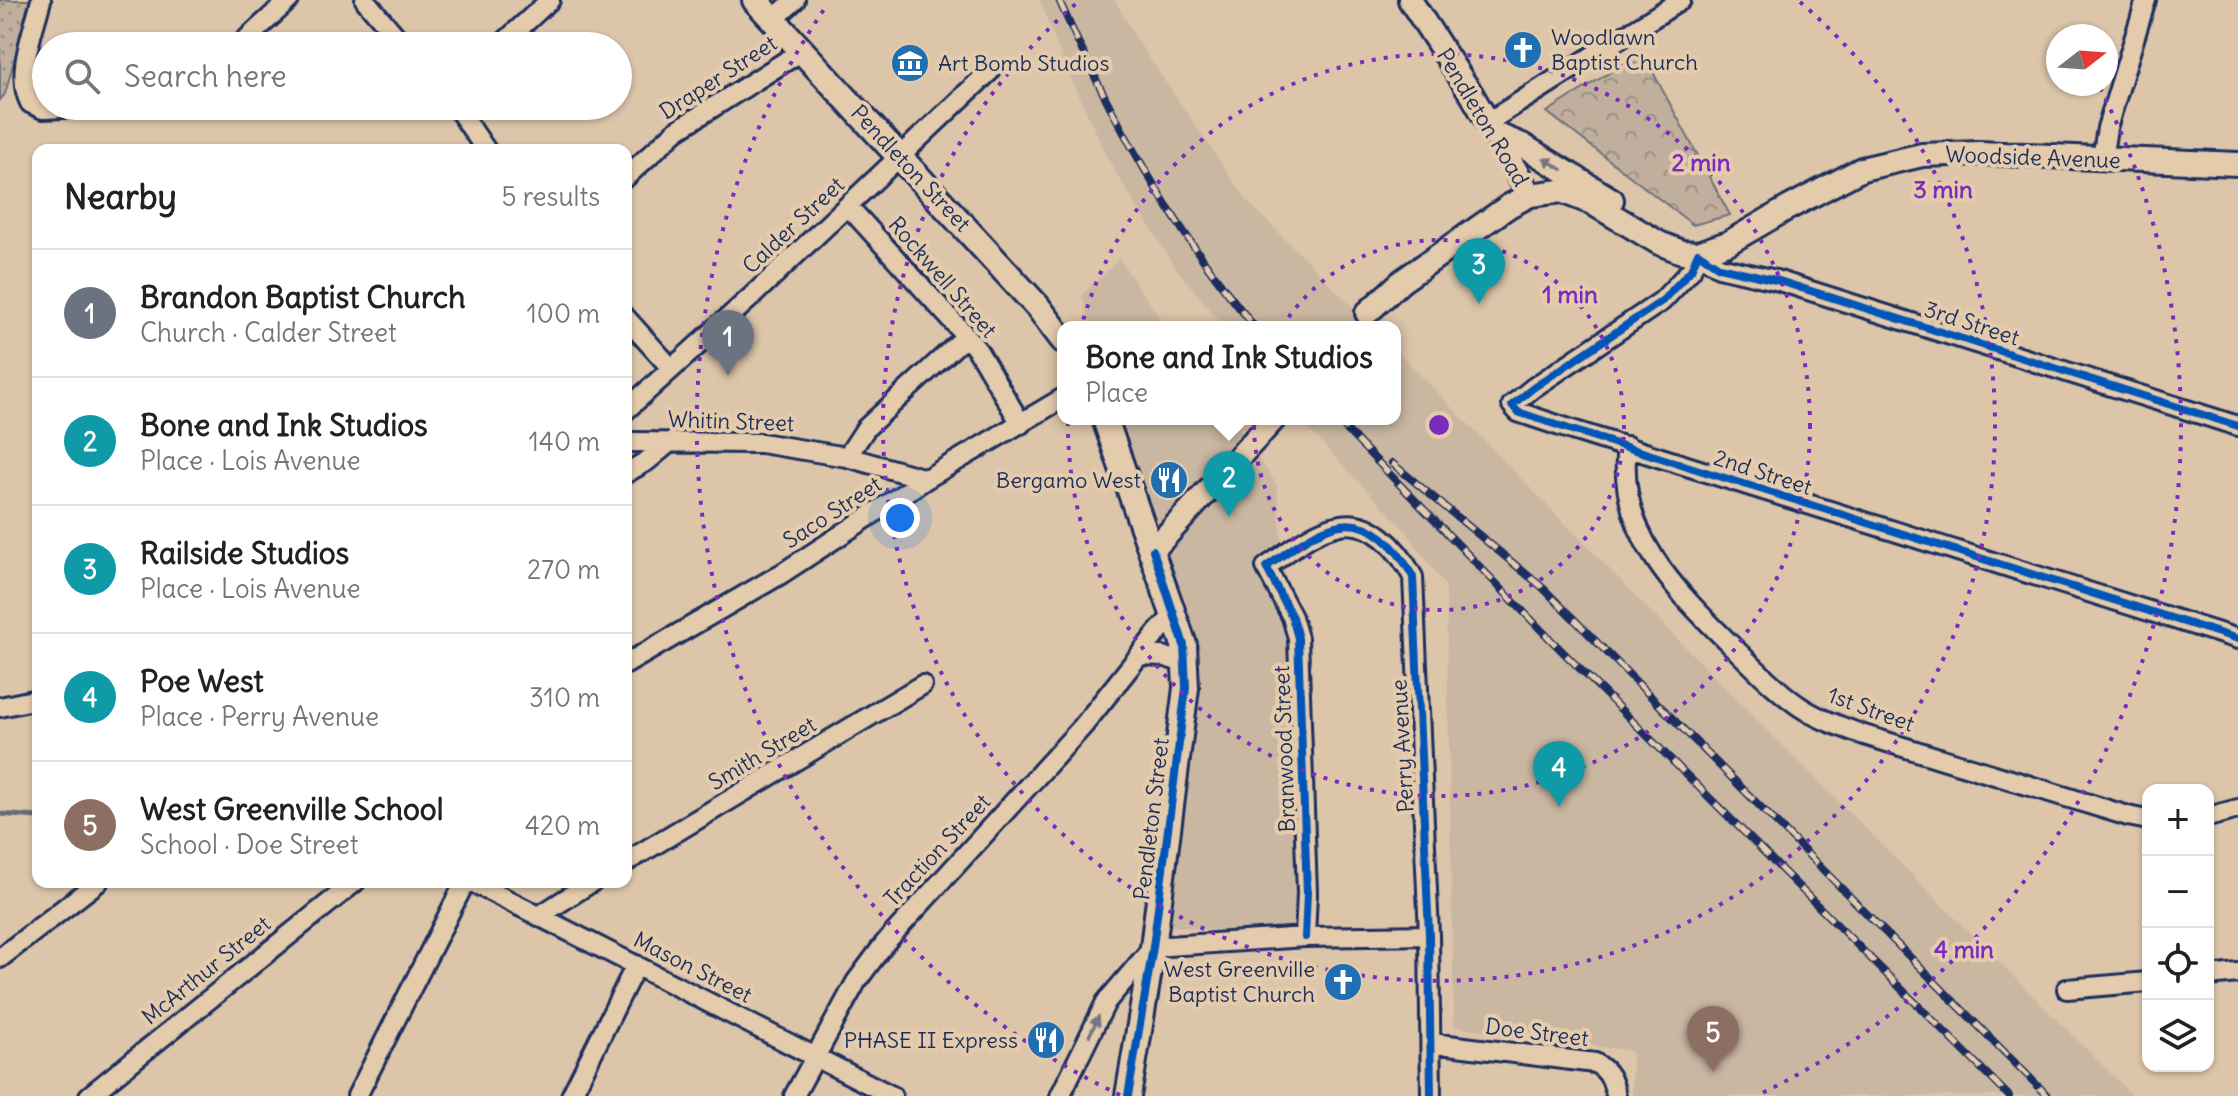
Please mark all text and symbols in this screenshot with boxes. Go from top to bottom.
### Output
place label: Woodlawn Baptist Church [1551,23,1698,76]
north arrow [2046,24,2118,96]
street label: Draper Street [654,29,782,125]
church icon: Woodlawn Baptist Church [1502,29,1544,71]
search box [32,32,632,120]
museum icon: Art Bomb Studios [889,42,931,84]
street label: Pendleton Road [1431,43,1535,191]
place label: Art Bomb Studios [938,49,1109,77]
icon: search [60,54,104,98]
text: Search here [124,57,287,95]
street label: Pendleton Street [845,99,977,237]
street label: Woodside Avenue [1945,140,2121,174]
text: 2 min [1671,147,1731,177]
one-way arrow [1542,157,1564,171]
street label: Calder Street [736,171,850,279]
text: 3 min [1913,174,1973,204]
text: Nearby [64,175,177,218]
text: 5 results [502,180,600,213]
street label: Rockwell Street [883,211,1003,343]
pin: 3 [1453,238,1505,304]
text: Brandon Baptist Church [140,278,465,316]
text: 1 min [1542,279,1598,309]
street label: 3rd Street [1921,295,2023,351]
text: 1 [85,297,95,330]
text: 100 m [526,297,600,330]
pin: 1 [702,310,754,376]
text: Church · Calder Street [140,316,397,349]
popup [1057,321,1401,425]
text: Bone and Ink Studios [1085,338,1373,376]
text: Place [1085,376,1148,409]
street label: Whitin Street [667,405,795,437]
text: Bone and Ink Studios [140,406,428,444]
centre of rings [1425,411,1453,439]
text: 2 [83,425,97,458]
text: 140 m [529,425,600,458]
street label: 2nd Street [1710,443,1816,501]
text: Place · Lois Avenue [140,444,361,477]
pin: 2 [1203,451,1255,517]
restaurant icon: Bergamo West [1148,459,1190,501]
place label: Bergamo West [996,466,1141,494]
street label: Saco Street [777,470,887,554]
your location [880,498,920,538]
text: Railside Studios [140,534,349,572]
text: 3 [83,553,97,586]
text: 270 m [527,553,600,586]
text: Place · Lois Avenue [140,572,361,605]
text: Poe West [140,662,264,700]
street label: Branwood Street [1267,665,1301,833]
street label: Perry Avenue [1385,679,1419,813]
street label: 1st Street [1824,680,1918,738]
text: 4 [82,681,98,714]
text: 310 m [529,681,600,714]
text: Place · Perry Avenue [140,700,379,733]
street label: Smith Street [703,710,821,796]
street label: Pendleton Street [1127,736,1175,902]
pin: 4 [1533,741,1585,807]
map controls [2142,784,2214,1072]
button: + [2142,784,2214,856]
street label: Traction Street [878,788,996,912]
text: West Greenville School [140,790,443,828]
text: 5 [83,809,97,842]
text: 420 m [525,809,600,842]
text: School · Doe Street [140,828,359,861]
button: − [2142,856,2214,928]
street label: McArthur Street [136,909,276,1031]
street label: Mason Street [629,925,757,1009]
button: locate [2142,928,2214,1000]
text: 4 min [1934,934,1994,964]
place label: West Greenville Baptist Church [1164,955,1315,1008]
church icon: West Greenville Baptist Church [1322,961,1364,1003]
button: layers [2142,1000,2214,1072]
pin: 5 [1687,1006,1739,1072]
street label: Doe Street [1484,1012,1590,1052]
one-way arrow [1088,1014,1101,1037]
restaurant icon: PHASE II Express [1025,1019,1067,1061]
place label: PHASE II Express [844,1026,1018,1054]

